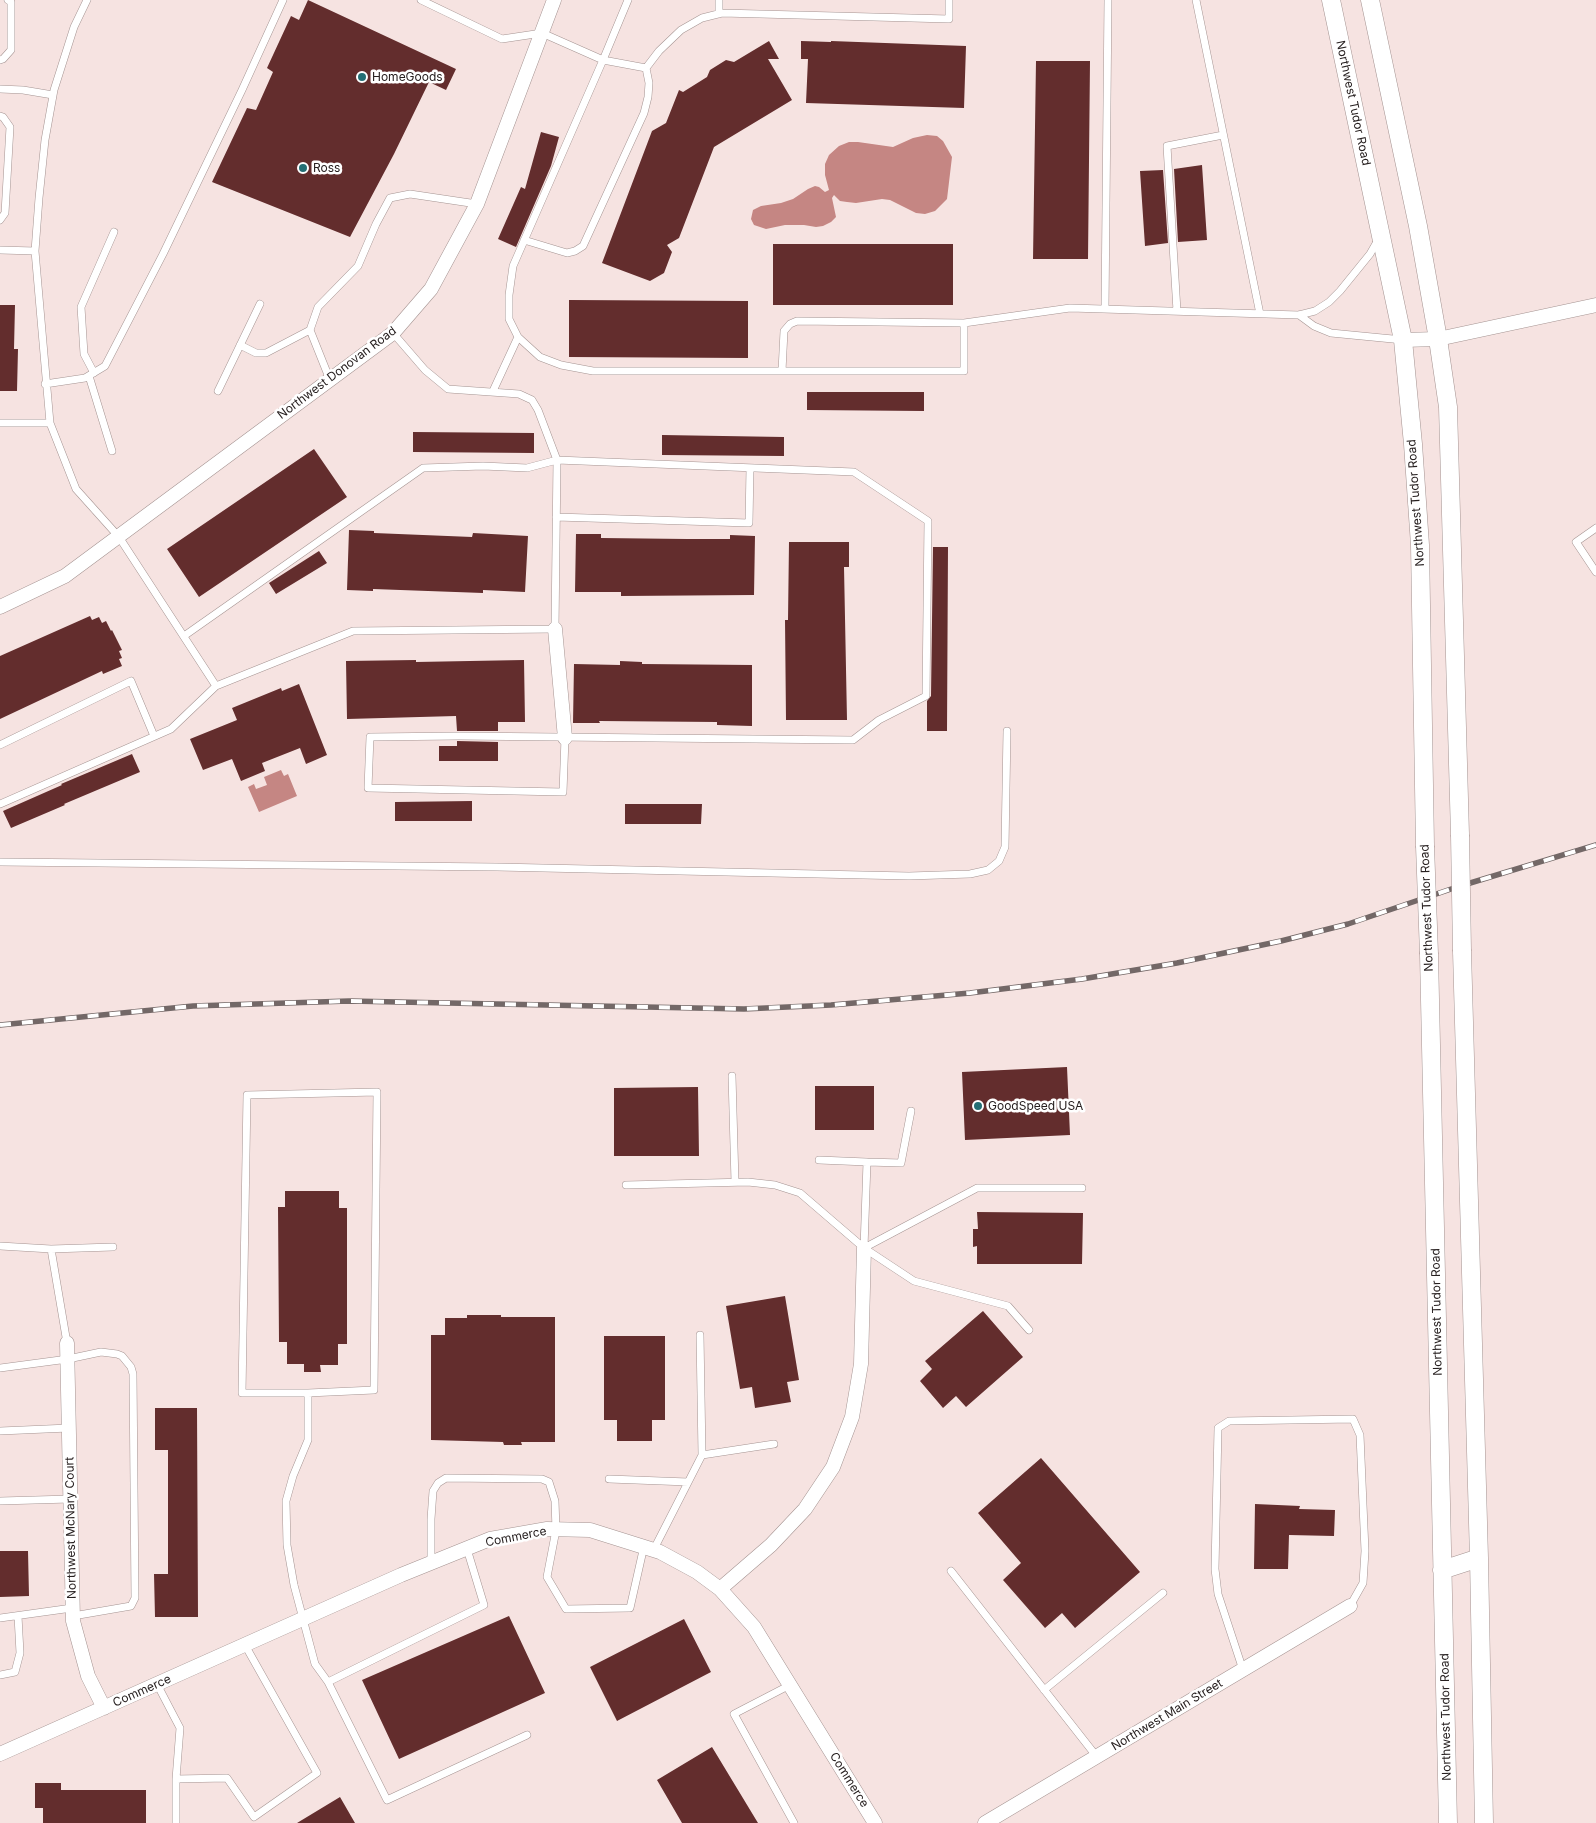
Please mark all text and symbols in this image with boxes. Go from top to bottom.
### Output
street label: Northwest Tudor Road [1333,39,1373,167]
place label: HomeGoods [372,70,443,84]
marker: HomeGoods [356,71,368,83]
place label: Ross [313,161,340,175]
marker: Ross [297,162,309,174]
street label: Northwest Donovan Road [275,324,399,422]
street label: Northwest Tudor Road [1404,439,1428,567]
street label: Northwest Tudor Road [1418,844,1436,972]
place label: GoodSpeed USA [988,1099,1083,1113]
marker: GoodSpeed USA [972,1100,984,1112]
street label: Northwest Tudor Road [1429,1248,1445,1376]
street label: Northwest McNary Court [63,1457,79,1599]
street label: Commerce [484,1524,548,1550]
street label: Northwest Tudor Road [1438,1653,1454,1781]
street label: Commerce [111,1672,173,1710]
street label: Northwest Main Street [1109,1676,1225,1754]
street label: Commerce [826,1750,872,1810]

